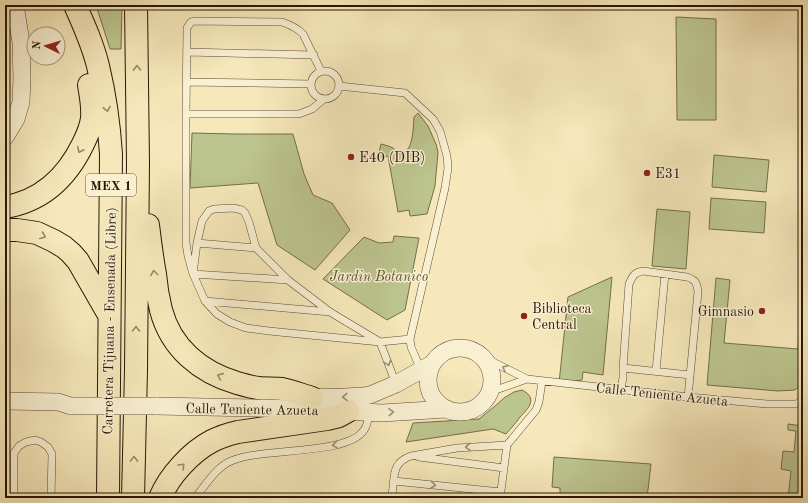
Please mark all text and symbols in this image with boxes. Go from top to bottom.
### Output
north arrow [26,26,66,66]
text: N [32,40,43,50]
one-way arrow [133,65,141,71]
one-way arrow [102,106,111,112]
one-way arrow [77,146,85,153]
place label: E40 (DIB) [359,151,425,165]
marker: E40 (DIB) [346,152,356,162]
place label: E31 [655,167,681,181]
marker: E31 [642,168,652,178]
road number: MEX 1 [86,174,136,196]
street label: Carretera Tijuana - Ensenada (Libre) [101,207,119,435]
one-way arrow [40,231,47,239]
one-way arrow [150,270,159,276]
park label: Jardin Botanico [330,270,428,284]
place label: Biblioteca Central [532,302,592,332]
place label: Gimnasio [698,305,754,319]
marker: Gimnasio [757,306,767,316]
marker: Biblioteca Central [519,311,529,321]
one-way arrow [132,326,140,332]
one-way arrow [383,359,391,366]
one-way arrow [502,365,509,373]
one-way arrow [216,373,224,381]
street label: Calle Teniente Azueta [595,381,729,409]
one-way arrow [342,393,348,401]
street label: Calle Teniente Azueta [185,402,319,418]
one-way arrow [388,408,394,417]
one-way arrow [332,440,338,449]
one-way arrow [465,443,471,452]
one-way arrow [129,456,138,462]
one-way arrow [177,463,185,471]
one-way arrow [430,480,436,489]

